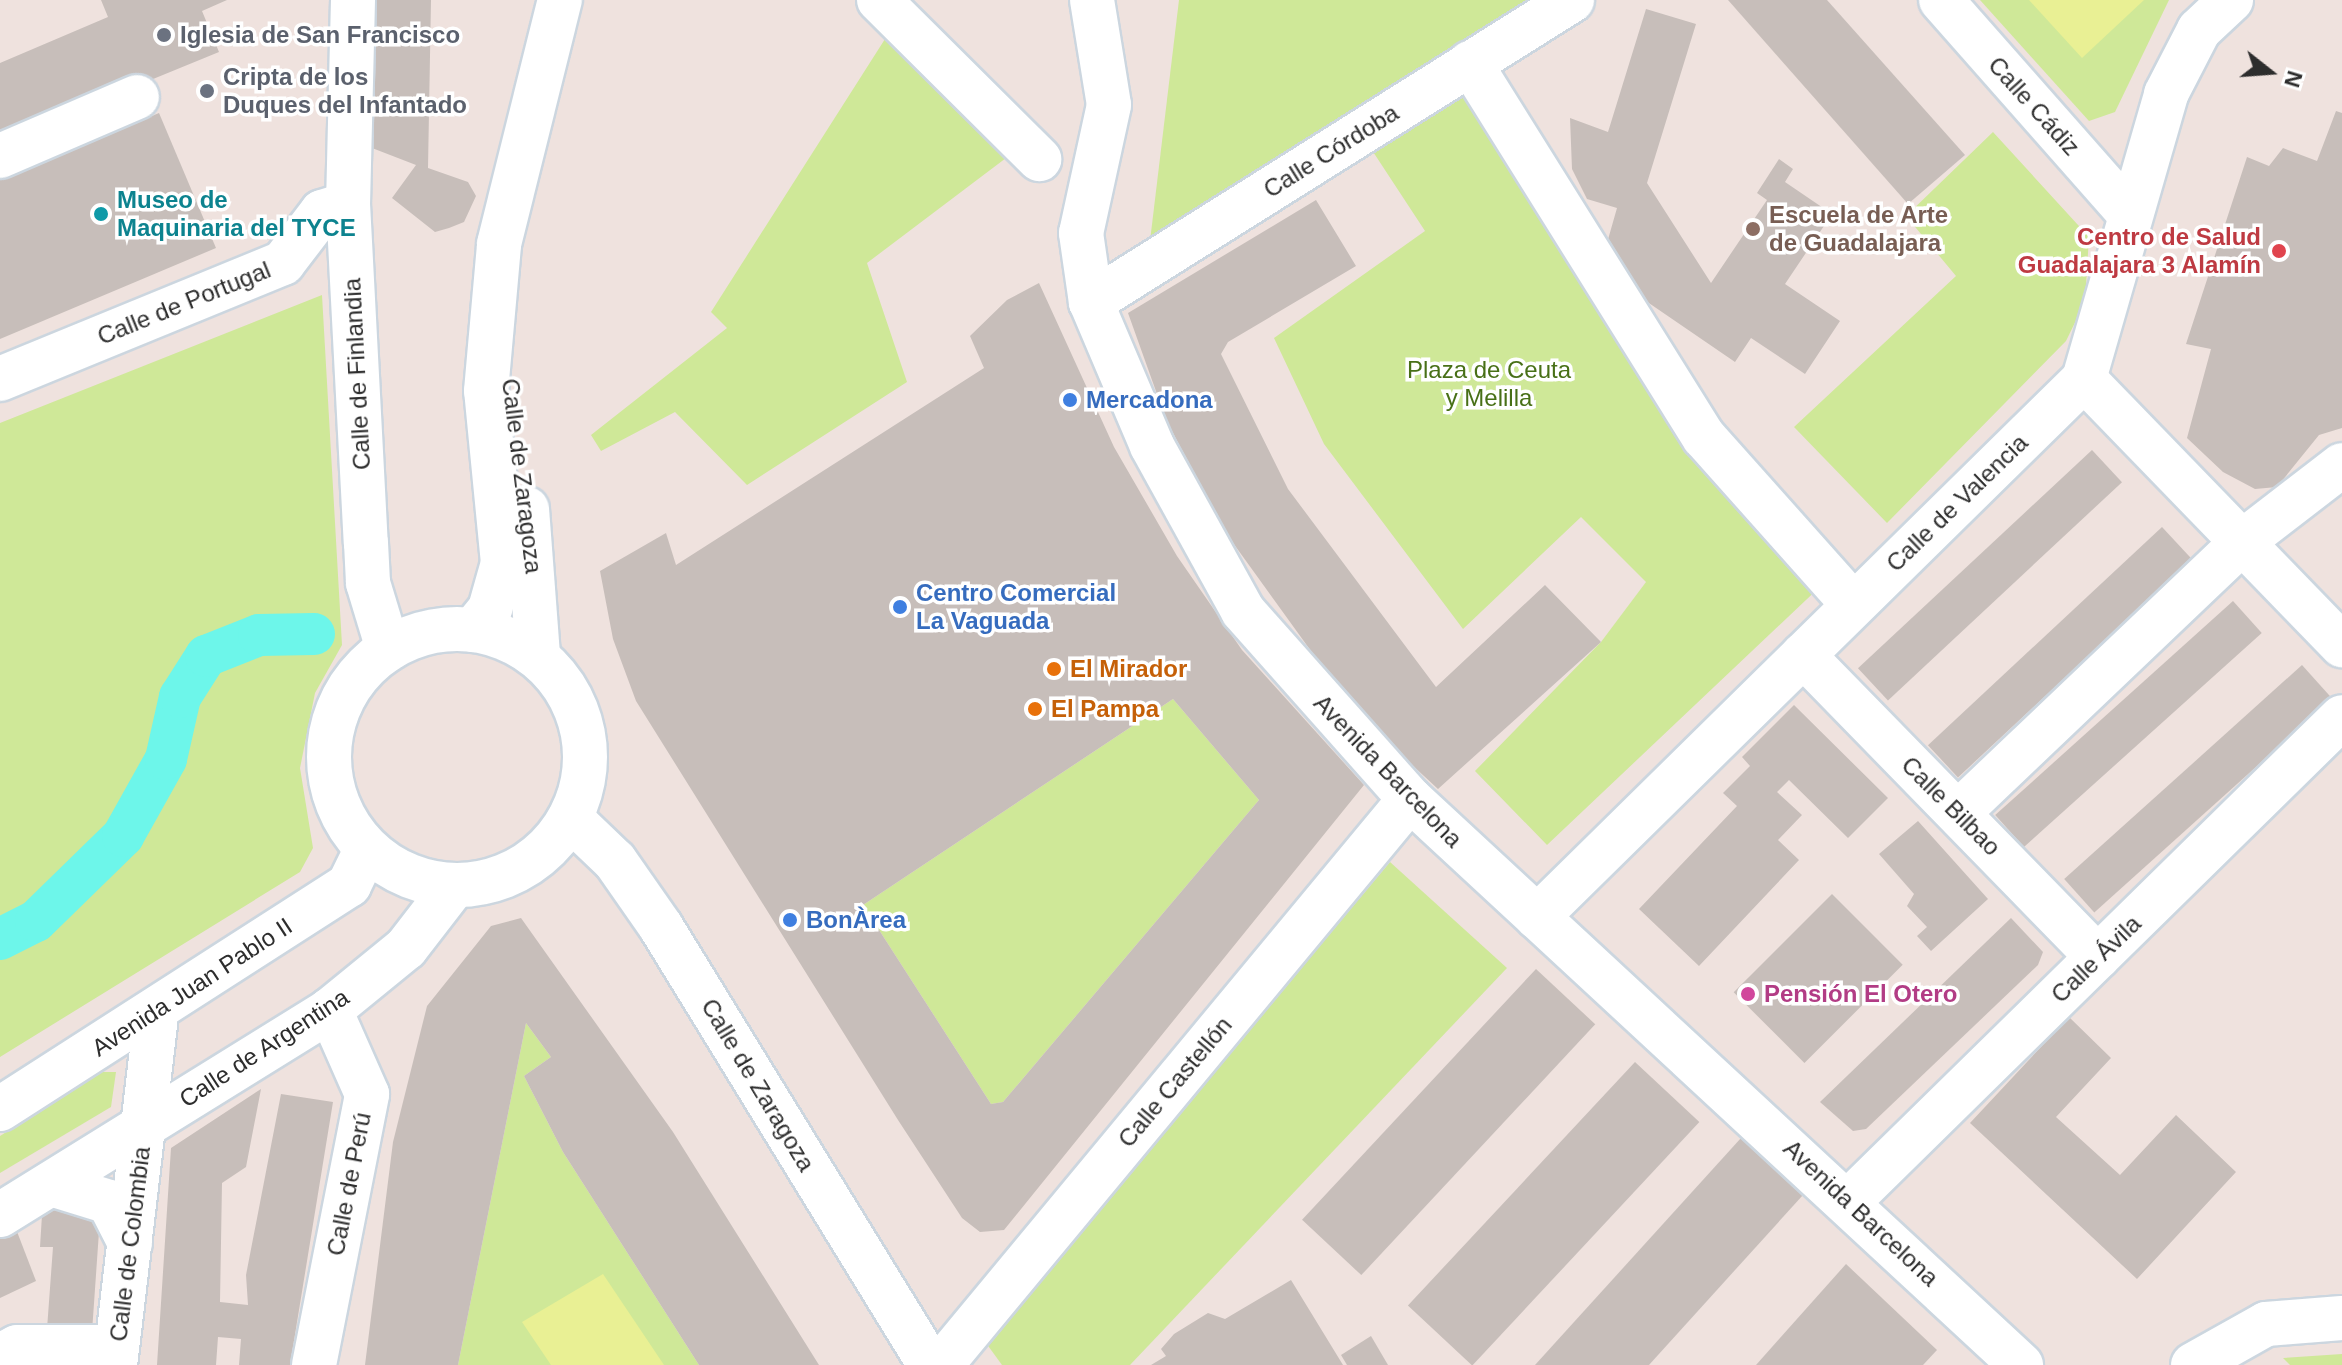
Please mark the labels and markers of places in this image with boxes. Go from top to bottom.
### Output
place label: Iglesia de San Francisco [180,21,460,49]
marker: Iglesia de San Francisco [155,26,173,44]
place label: Cripta de los Duques del Infantado [223,63,467,119]
marker: Cripta de los Duques del Infantado [198,82,216,100]
place label: Museo de Maquinaria del TYCE [117,186,356,242]
place label: Escuela de Arte de Guadalajara [1769,201,1949,257]
marker: Museo de Maquinaria del TYCE [92,205,110,223]
marker: Escuela de Arte de Guadalajara [1744,220,1762,238]
place label: Centro de Salud Guadalajara 3 Alamín [2017,223,2261,279]
marker: Centro de Salud Guadalajara 3 Alamín [2268,240,2290,262]
place label: Mercadona [1086,386,1213,414]
marker: Mercadona [1061,391,1079,409]
place label: Centro Comercial La Vaguada [916,579,1116,635]
marker: Centro Comercial La Vaguada [891,598,909,616]
place label: El Mirador [1070,655,1187,683]
marker: El Mirador [1045,660,1063,678]
place label: El Pampa [1051,695,1159,723]
marker: El Pampa [1026,700,1044,718]
place label: BonÀrea [806,906,906,934]
marker: BonÀrea [781,911,799,929]
place label: Pensión El Otero [1764,980,1957,1008]
marker: Pensión El Otero [1739,985,1757,1003]

